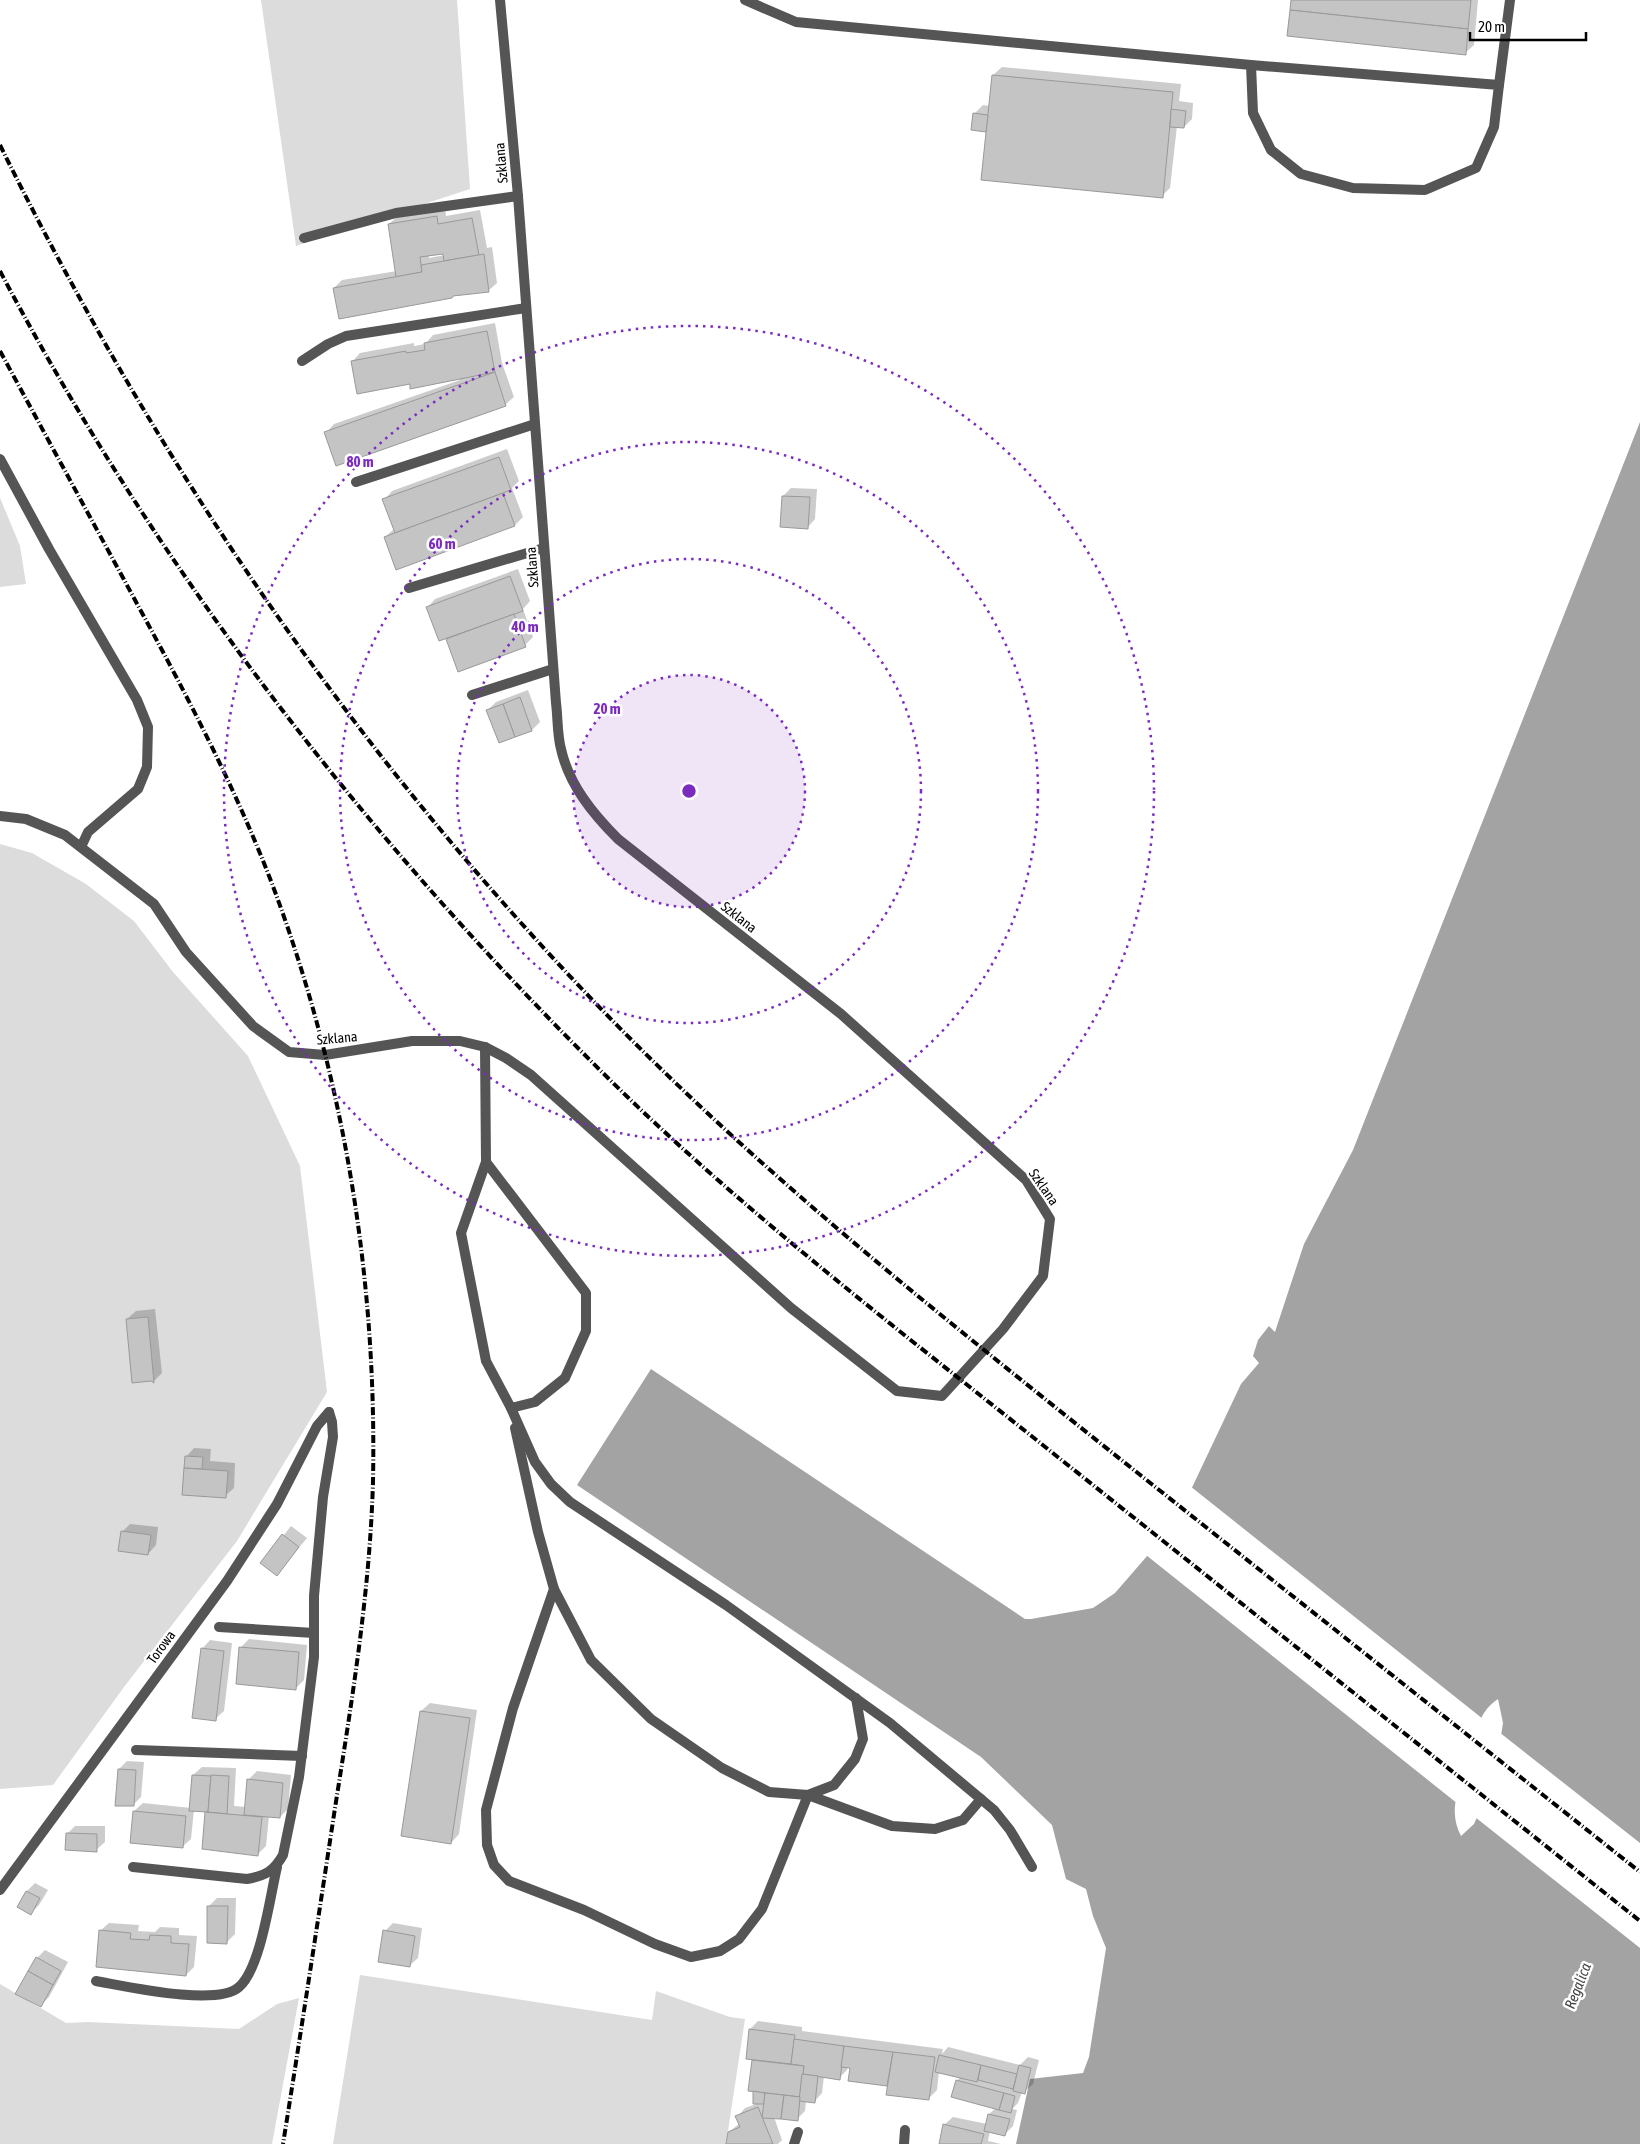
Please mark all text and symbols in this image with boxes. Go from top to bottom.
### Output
scale bar [1470,10,1586,42]
text: 20 m [1478,18,1505,35]
street label: Szklana [491,142,511,184]
text: 80 m [347,453,374,470]
text: 60 m [429,535,456,552]
street label: Szklana [523,546,541,588]
text: 40 m [511,618,539,635]
text: 20 m [594,700,621,717]
centre of rings [680,782,698,800]
street label: Szklana [718,898,760,936]
street label: Szklana [316,1028,358,1048]
street label: Szklana [1026,1166,1062,1208]
street label: Torowa [144,1627,178,1667]
water label: Regalica [1561,1960,1594,2011]

